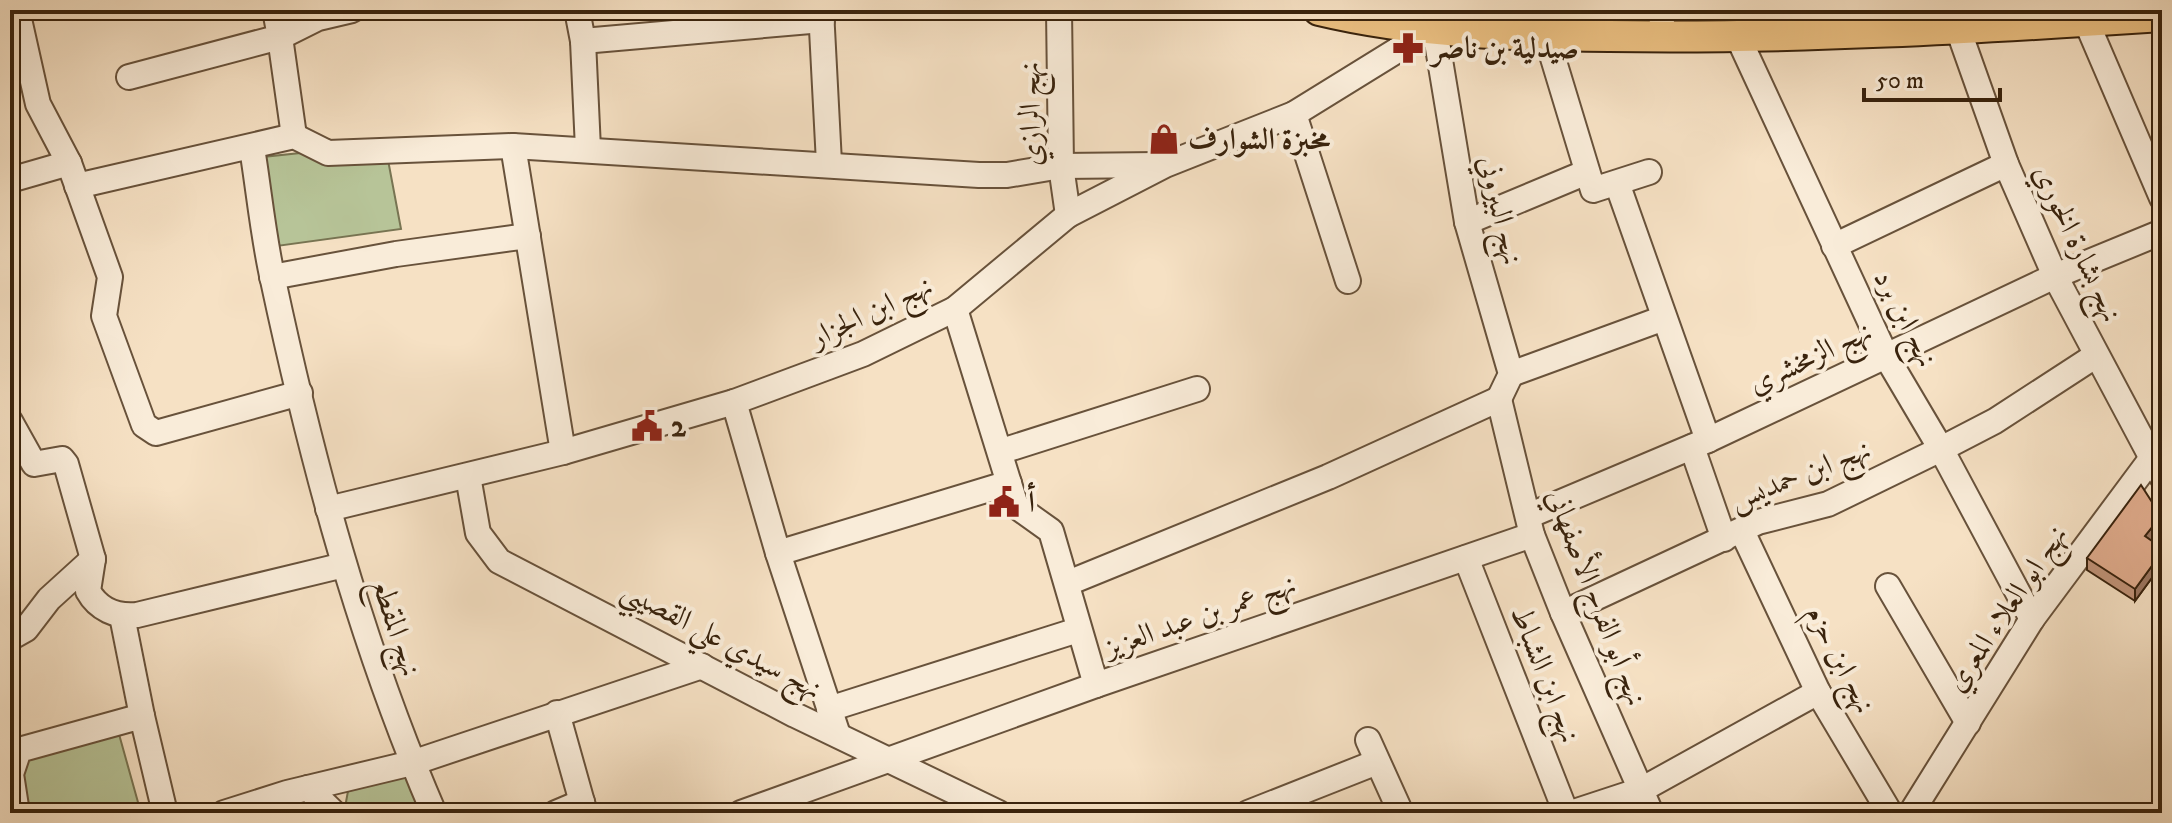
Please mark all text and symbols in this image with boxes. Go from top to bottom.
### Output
pharmacy icon: صيدلية بن ناصر [1391,31,1425,65]
place label: صيدلية بن ناصر [1429,31,1579,68]
scale bar [1864,52,2000,102]
street label: نهج الرازي [1012,61,1058,167]
text: 50 m [1876,66,1924,96]
shop icon: مخبزة الشوارف [1147,122,1181,156]
place label: مخبزة الشوارف [1188,122,1331,159]
street label: نهج البيروني [1462,152,1530,270]
street label: نهج بشارة الخوري [2018,159,2129,331]
street label: نهج ابن برد [1858,264,1945,377]
street label: نهج ابن الجزار [802,268,942,364]
street label: نهج الزمخشري [1743,314,1881,409]
public building icon: 2 [630,409,664,443]
place label: 2 [671,409,686,446]
street label: نهج ابن حمديس [1725,432,1879,526]
place label: أ [1027,481,1036,522]
street label: نهج أبو الفرج الأصفهاني [1531,482,1658,714]
public building icon: أ [987,485,1021,519]
street label: نهج ابو العلاء المعري [1938,518,2082,703]
street label: نهج عمر بن عبد العزيز [1097,566,1303,674]
street label: نهج سيدي علي القصيبي [611,572,828,717]
street label: نهج المقطع [356,574,429,684]
street label: نهج ابن حزم [1790,599,1883,723]
street label: نهج ابن الشباط [1495,601,1588,751]

